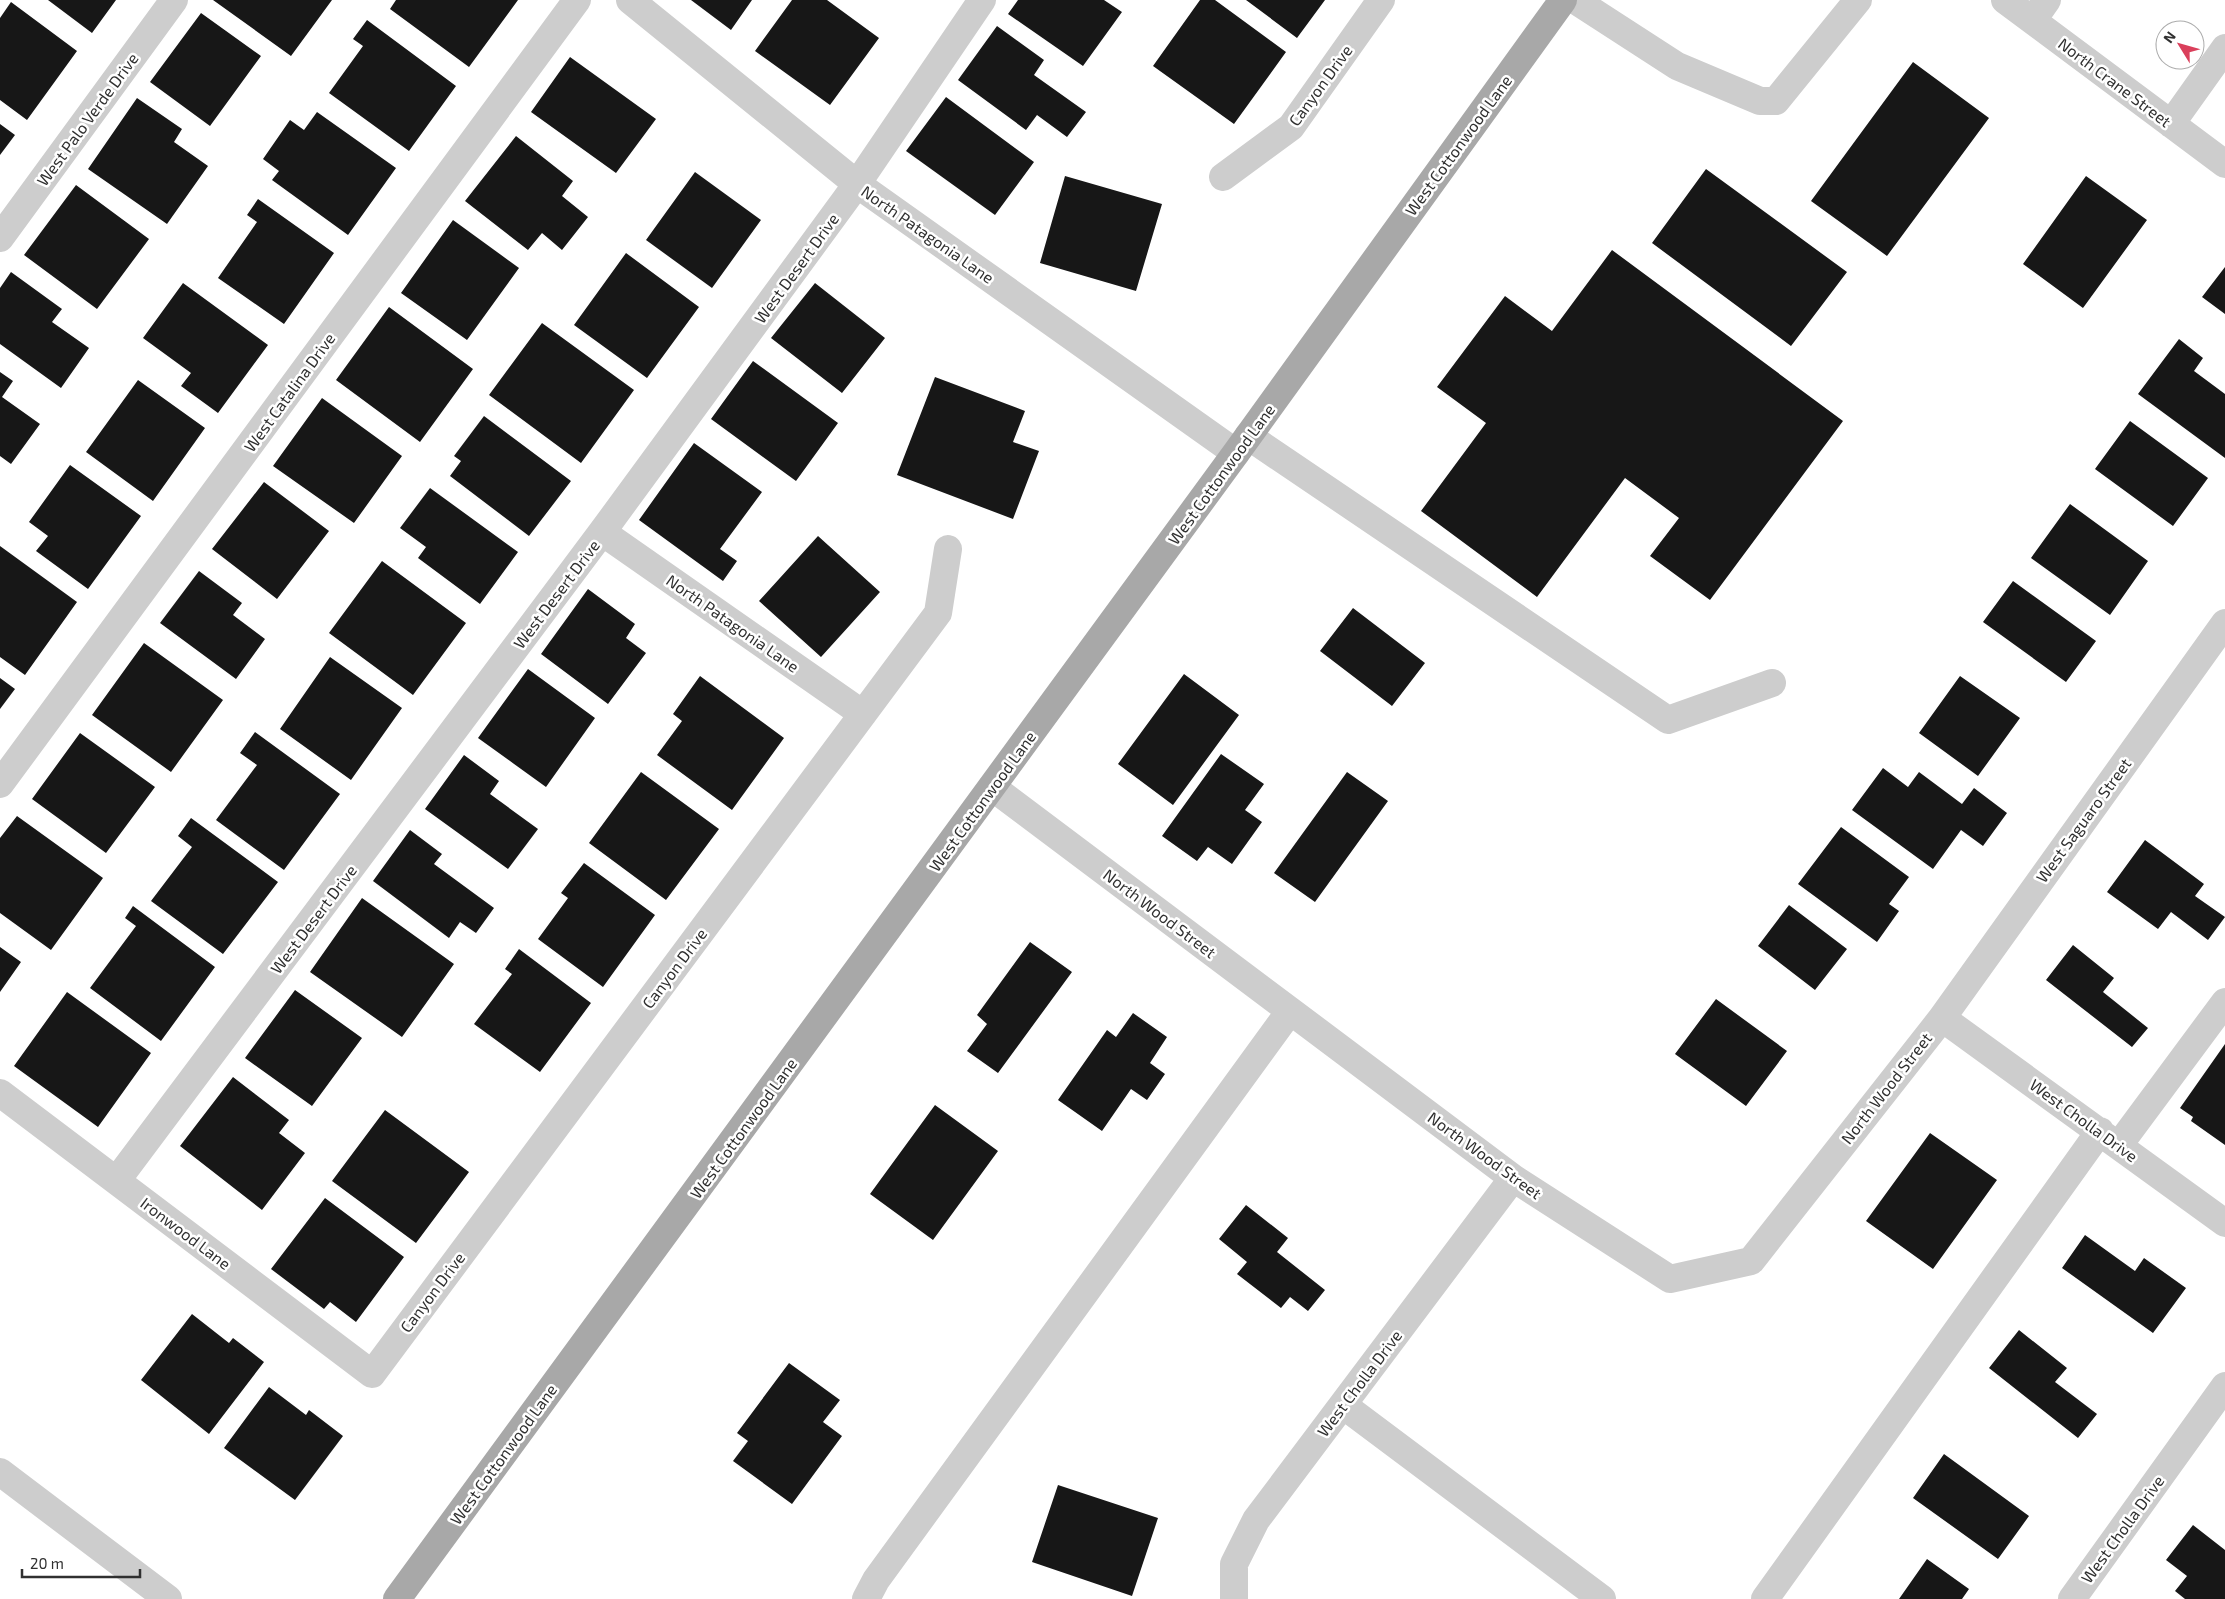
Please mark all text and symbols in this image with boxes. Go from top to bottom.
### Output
north arrow [2155,20,2205,70]
street label: North Crane Street [2055,33,2175,131]
street label: Canyon Drive [1284,41,1356,129]
street label: West Palo Verde Drive [32,49,142,189]
street label: West Cottonwood Lane [1401,71,1515,219]
street label: North Patagonia Lane [858,181,998,287]
street label: West Desert Drive [750,209,842,327]
street label: West Catalina Drive [239,329,339,455]
street label: West Cottonwood Lane [1164,400,1278,548]
street label: West Desert Drive [509,536,603,652]
street label: North Patagonia Lane [663,570,803,676]
street label: West Cottonwood Lane [925,727,1039,875]
street label: West Saguaro Street [2031,754,2135,886]
street label: West Desert Drive [266,861,360,977]
street label: North Wood Street [1100,865,1220,961]
street label: Canyon Drive [638,924,710,1012]
street label: North Wood Street [1837,1029,1935,1147]
street label: West Cottonwood Lane [686,1054,800,1202]
street label: West Cholla Drive [2026,1075,2142,1165]
street label: North Wood Street [1424,1107,1546,1203]
street label: Ironwood Lane [137,1193,235,1273]
street label: Canyon Drive [396,1248,468,1336]
street label: West Cholla Drive [1313,1326,1405,1440]
street label: West Cottonwood Lane [446,1380,560,1528]
street label: West Cholla Drive [2077,1471,2167,1587]
scale bar [22,1546,140,1578]
text: 20 m [30,1554,64,1572]

